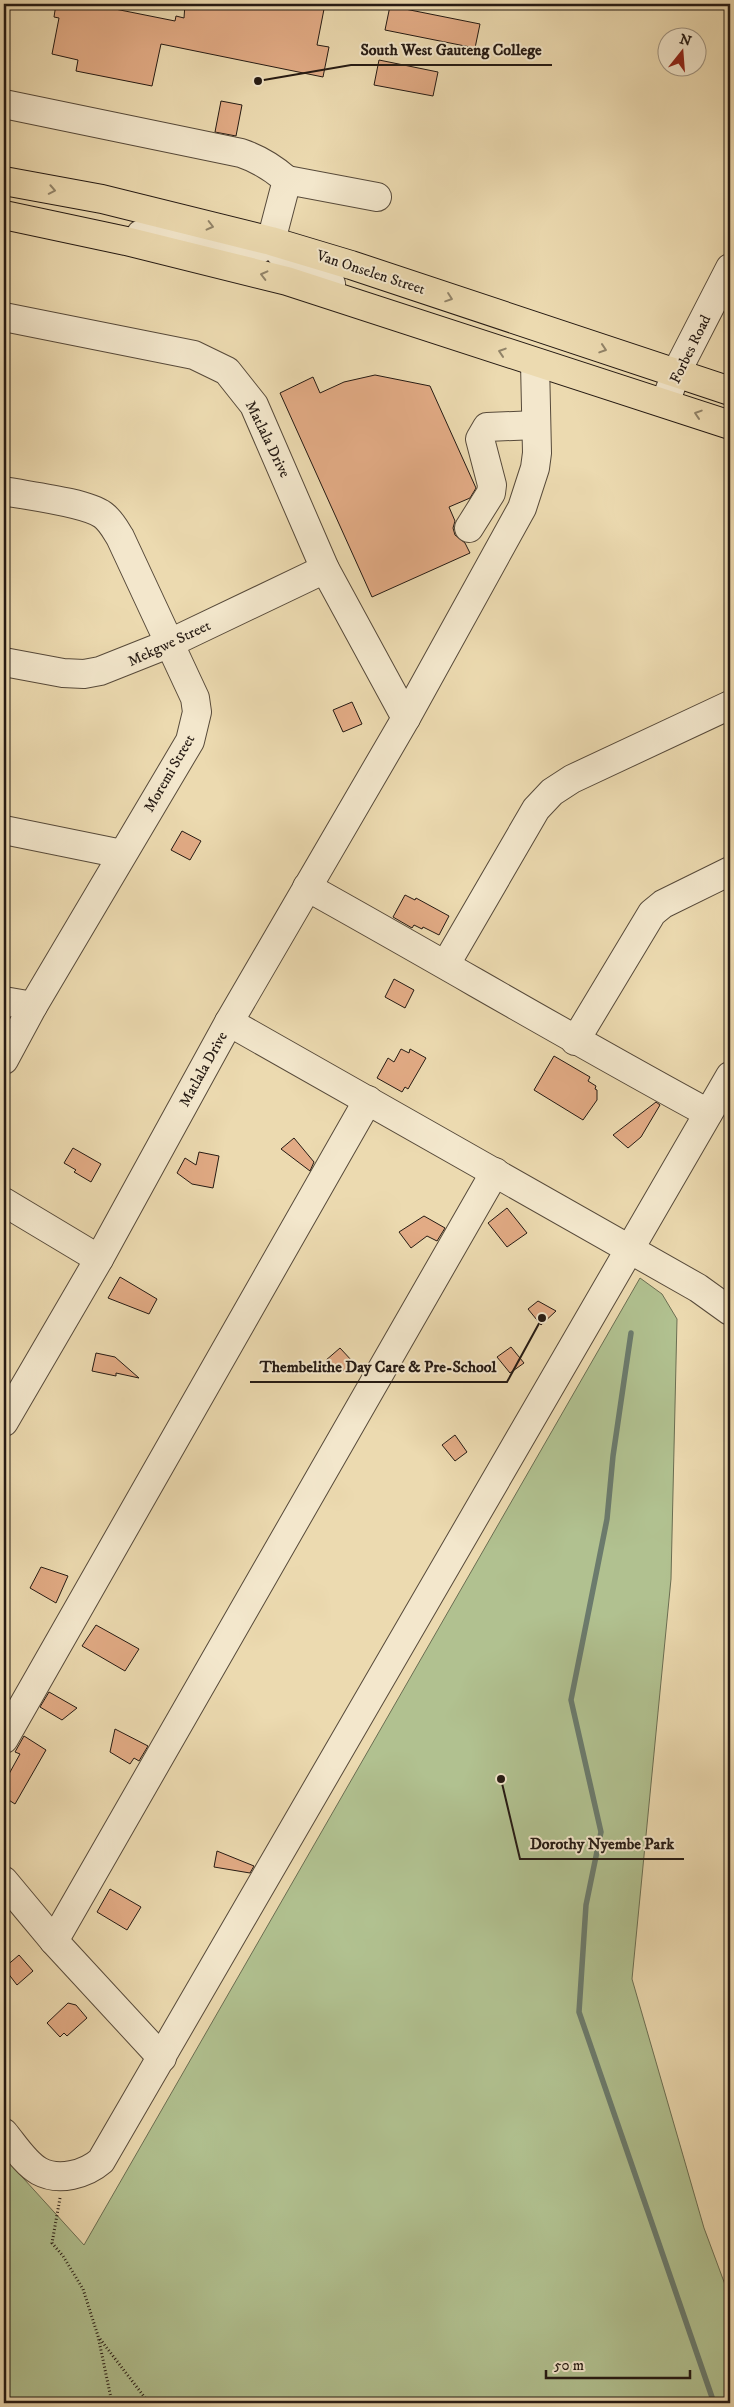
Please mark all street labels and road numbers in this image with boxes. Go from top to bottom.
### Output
street label: Van Onselen Street [313,246,428,299]
street label: Forbes Road [666,311,715,387]
street label: Matlala Drive [241,398,294,481]
street label: Mekgwe Street [125,616,214,671]
street label: Moremi Street [140,731,199,815]
street label: Matlala Drive [175,1028,232,1110]

